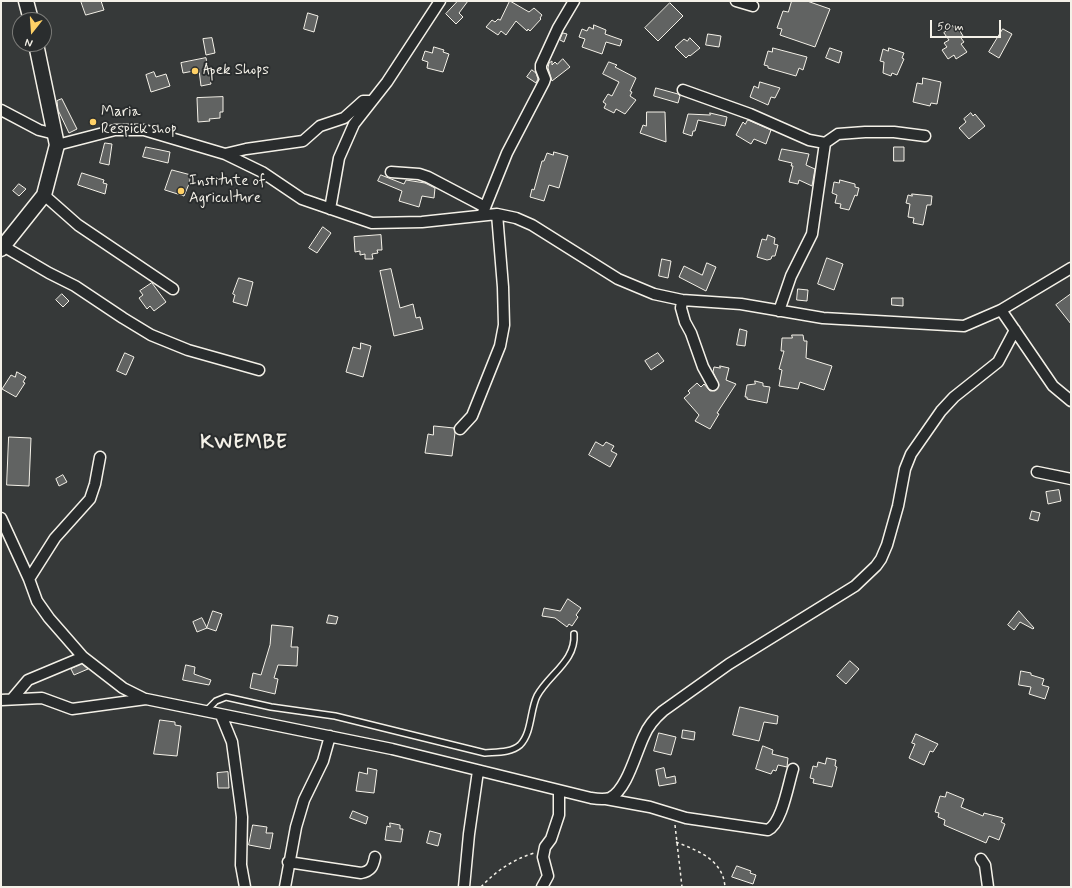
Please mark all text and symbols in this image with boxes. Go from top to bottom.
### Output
north arrow [12,12,52,52]
scale bar [932,12,1003,38]
text: 50 m [937,19,964,35]
text: N [23,35,34,50]
place label: Apek Shops [203,62,269,80]
marker: Apek Shops [190,66,200,76]
place label: Maria Respick shop [101,104,177,139]
marker: Maria Respick shop [88,117,98,127]
place label: Institute of Agriculture [189,173,265,208]
marker: Institute of Agriculture [176,186,186,196]
district label: KWEMBE [200,433,288,455]

